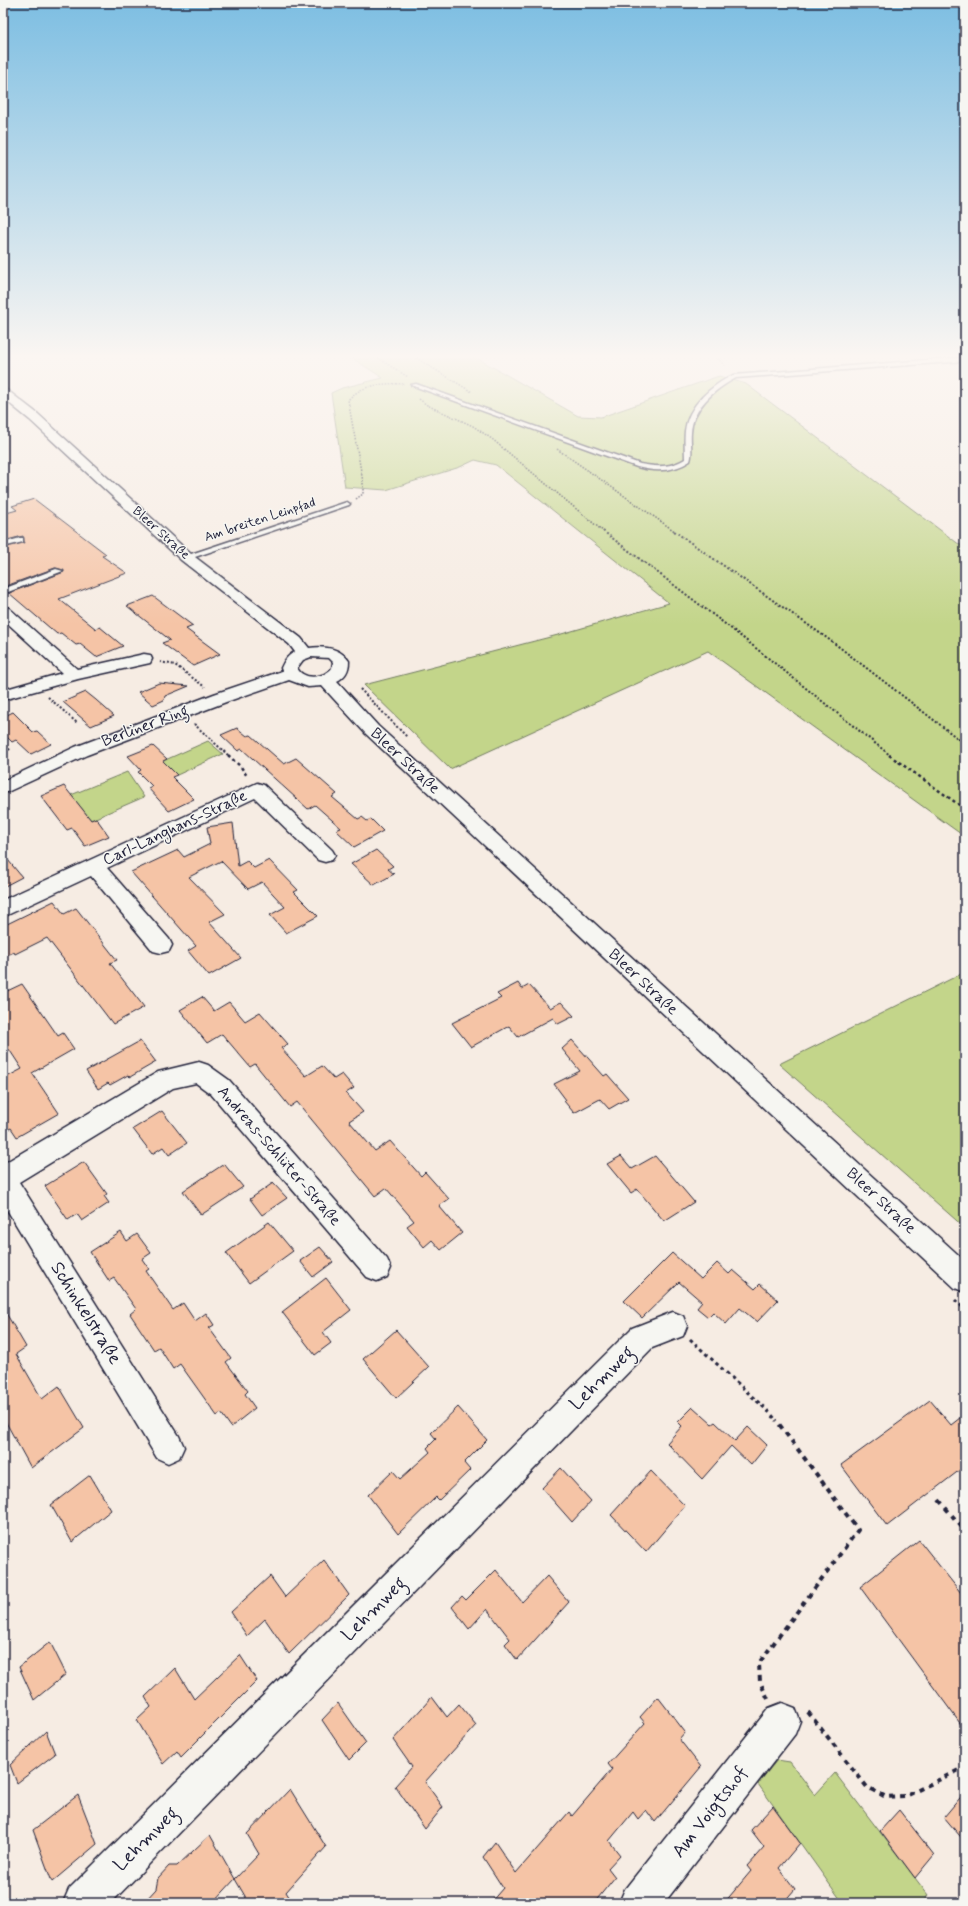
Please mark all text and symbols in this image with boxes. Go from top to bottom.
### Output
street label: Am breiten Leinpfad [202,494,318,546]
street label: Bleer Straße [129,503,193,563]
street label: Berliner Ring [99,700,192,753]
street label: Bleer Straße [366,723,444,799]
street label: Carl-Langhans-Straße [100,785,251,872]
street label: Bleer Straße [604,944,682,1020]
street label: Andreas-Schlüter-Straße [212,1082,346,1230]
street label: Bleer Straße [842,1163,920,1239]
street label: Schinkelstraße [44,1257,128,1369]
street label: Lehmweg [564,1340,642,1418]
street label: Lehmweg [336,1571,414,1649]
street label: Am Voigtshof [666,1761,755,1864]
street label: Lehmweg [108,1801,186,1879]

